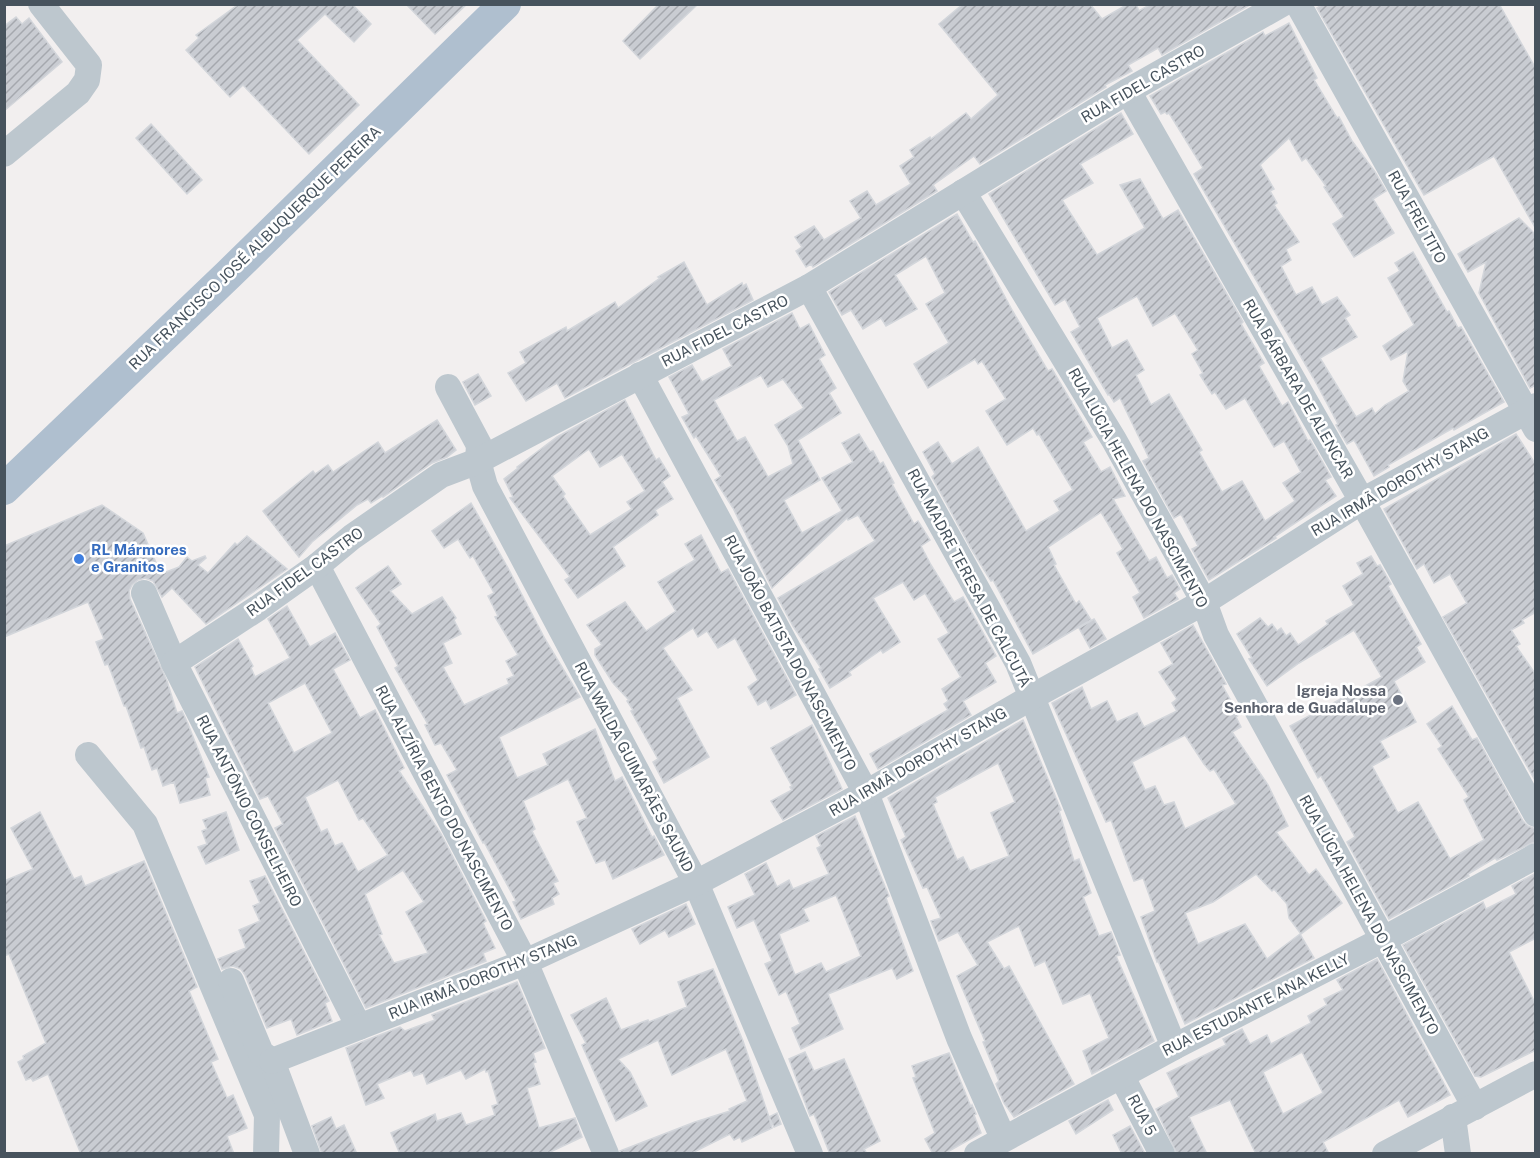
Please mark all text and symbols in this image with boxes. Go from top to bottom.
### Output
street label: RUA FIDEL CASTRO [1078,41,1207,126]
street label: RUA FRANCISCO JOSÉ ALBUQUERQUE PEREIRA [125,122,384,373]
street label: RUA FREI TITO [1385,167,1450,266]
street label: RUA FIDEL CASTRO [659,291,791,370]
street label: RUA BÁRBARA DE ALENCAR [1240,296,1357,481]
street label: RUA LÚCIA HELENA DO NASCIMENTO [1065,364,1213,611]
street label: RUA IRMÃ DOROTHY STANG [1308,424,1491,539]
street label: RUA MADRE TERESA DE CALCUTÁ [904,466,1035,690]
street label: RUA FIDEL CASTRO [243,524,366,620]
street label: RUA JOÃO BATISTA DO NASCIMENTO [721,532,860,773]
place label: RL Mármores e Granitos [91,541,187,575]
marker: RL Mármores e Granitos [72,552,86,566]
street label: RUA WALDA GUIMARÃES SAUND [572,659,697,875]
street label: RUA ALZÍRIA BENTO DO NASCIMENTO [372,682,517,933]
place label: Igreja Nossa Senhora de Guadalupe [1224,682,1386,716]
marker: Igreja Nossa Senhora de Guadalupe [1391,693,1405,707]
street label: RUA IRMÃ DOROTHY STANG [826,704,1009,819]
street label: RUA ANTÔNIO CONSELHEIRO [194,712,305,910]
street label: RUA LÚCIA HELENA DO NASCIMENTO [1296,791,1444,1038]
street label: RUA IRMÃ DOROTHY STANG [386,931,580,1022]
street label: RUA ESTUDANTE ANA KELLY [1159,950,1352,1059]
street label: RUA 5 [1125,1091,1160,1138]

